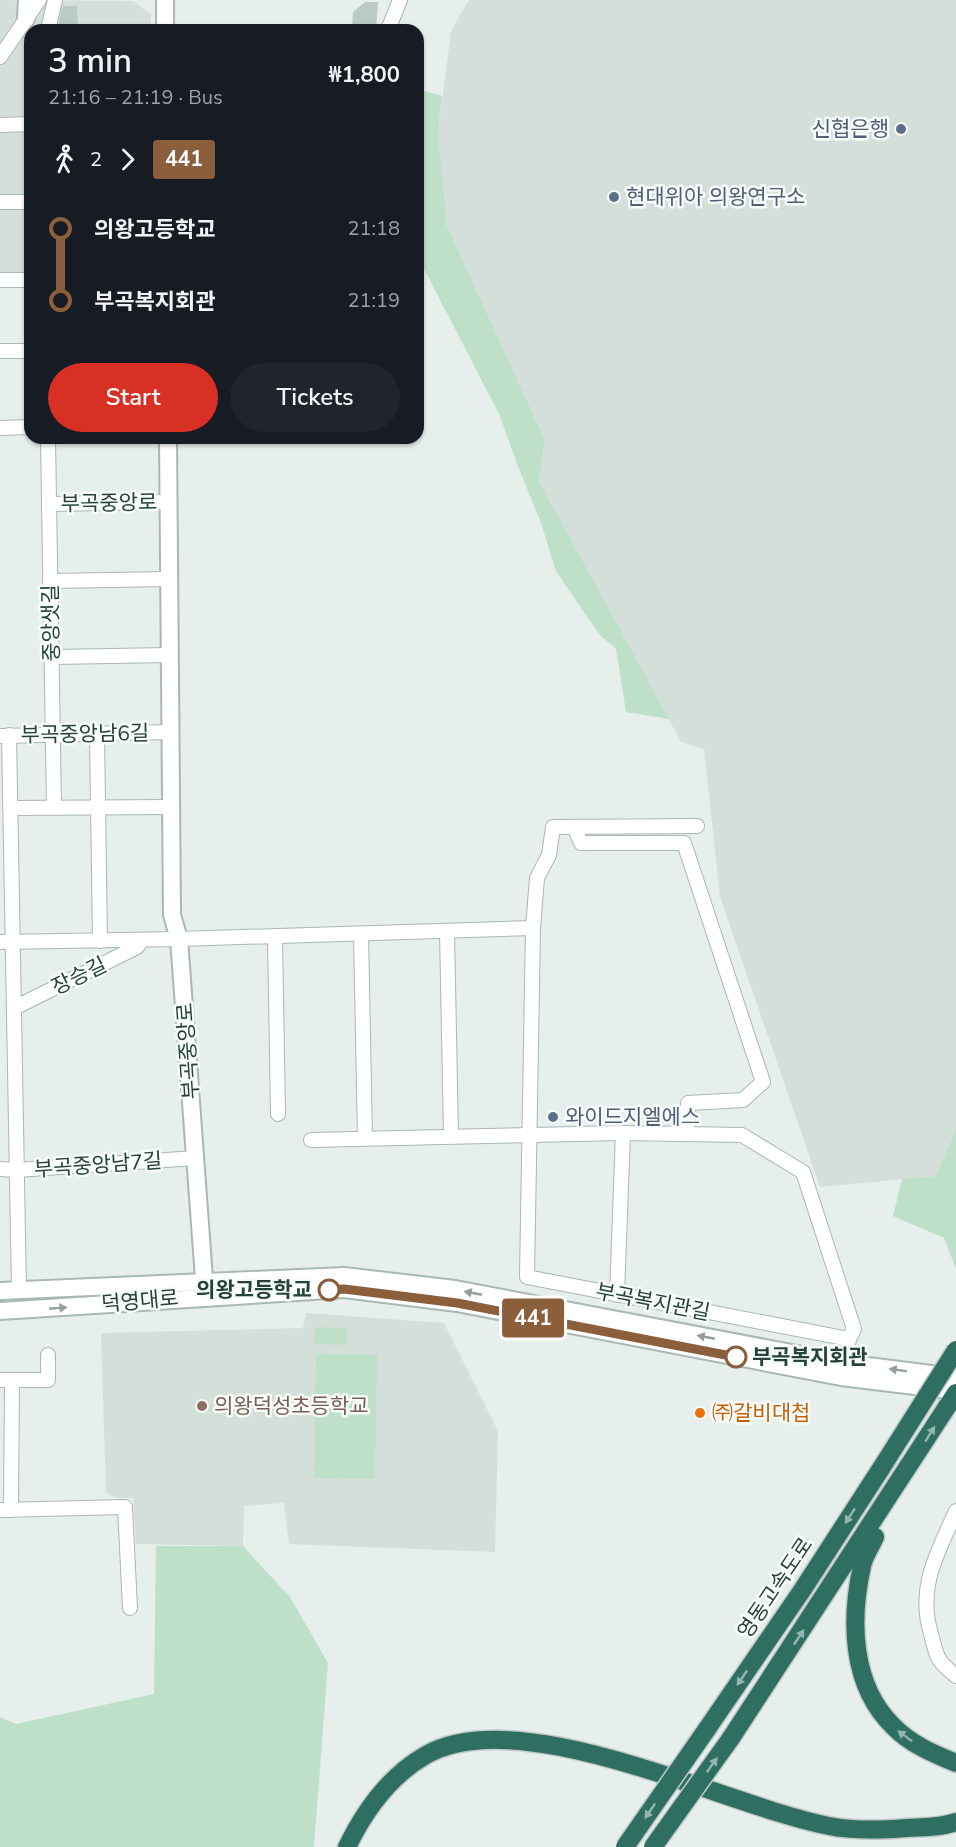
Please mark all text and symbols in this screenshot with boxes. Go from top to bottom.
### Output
text: 3 min [48,39,132,84]
text: ₩1,800 [329,60,400,90]
text: 21:16 – 21:19 · Bus [48,84,223,111]
place label: 신협은행 [812,115,889,143]
marker: 신협은행 [894,122,908,136]
icon: walk [48,143,81,176]
icon: forward [111,143,144,176]
text: 441 [165,145,203,173]
text: 2 [90,146,102,173]
place label: 현대위아 의왕연구소 [626,183,805,211]
marker: 현대위아 의왕연구소 [607,190,621,204]
text: 의왕고등학교 [94,215,215,245]
text: 21:18 [347,215,400,242]
text: 부곡복지회관 [94,287,215,317]
text: 21:19 [347,287,400,314]
button: Start [48,363,218,432]
button: Tickets [230,363,400,432]
street label: 부곡중앙로 [60,488,158,518]
street label: 중앙샛길 [36,584,66,662]
street label: 부곡중앙남6길 [20,719,150,749]
street label: 장승길 [47,951,111,1001]
street label: 부곡중앙로 [171,1002,205,1100]
place label: 와이드지엘에스 [565,1103,700,1131]
marker: 와이드지엘에스 [546,1110,560,1124]
street label: 부곡중앙남7길 [33,1147,163,1183]
place label: 의왕고등학교 [196,1276,312,1304]
street label: 부곡복지관길 [593,1277,713,1327]
marker: 의왕고등학교 [318,1279,340,1301]
street label: 덕영대로 [100,1284,180,1318]
one-way arrow [463,1288,482,1297]
line badge: 441 [498,1298,568,1338]
one-way arrow [49,1303,68,1313]
text: 441 [514,1304,552,1332]
one-way arrow [696,1332,715,1341]
place label: 부곡복지회관 [752,1343,868,1371]
marker: 부곡복지회관 [725,1346,747,1368]
one-way arrow [888,1366,907,1375]
place label: 의왕덕성초등학교 [214,1392,369,1420]
marker: 의왕덕성초등학교 [195,1399,209,1413]
place label: ㈜갈비대첩 [712,1399,810,1427]
marker: ㈜갈비대첩 [693,1406,707,1420]
one-way arrow [924,1426,935,1442]
one-way arrow [845,1508,856,1524]
street label: 영동고속도로 [731,1532,819,1644]
one-way arrow [793,1629,804,1645]
one-way arrow [736,1670,748,1686]
one-way arrow [897,1730,912,1742]
one-way arrow [706,1758,718,1774]
one-way arrow [644,1803,656,1819]

